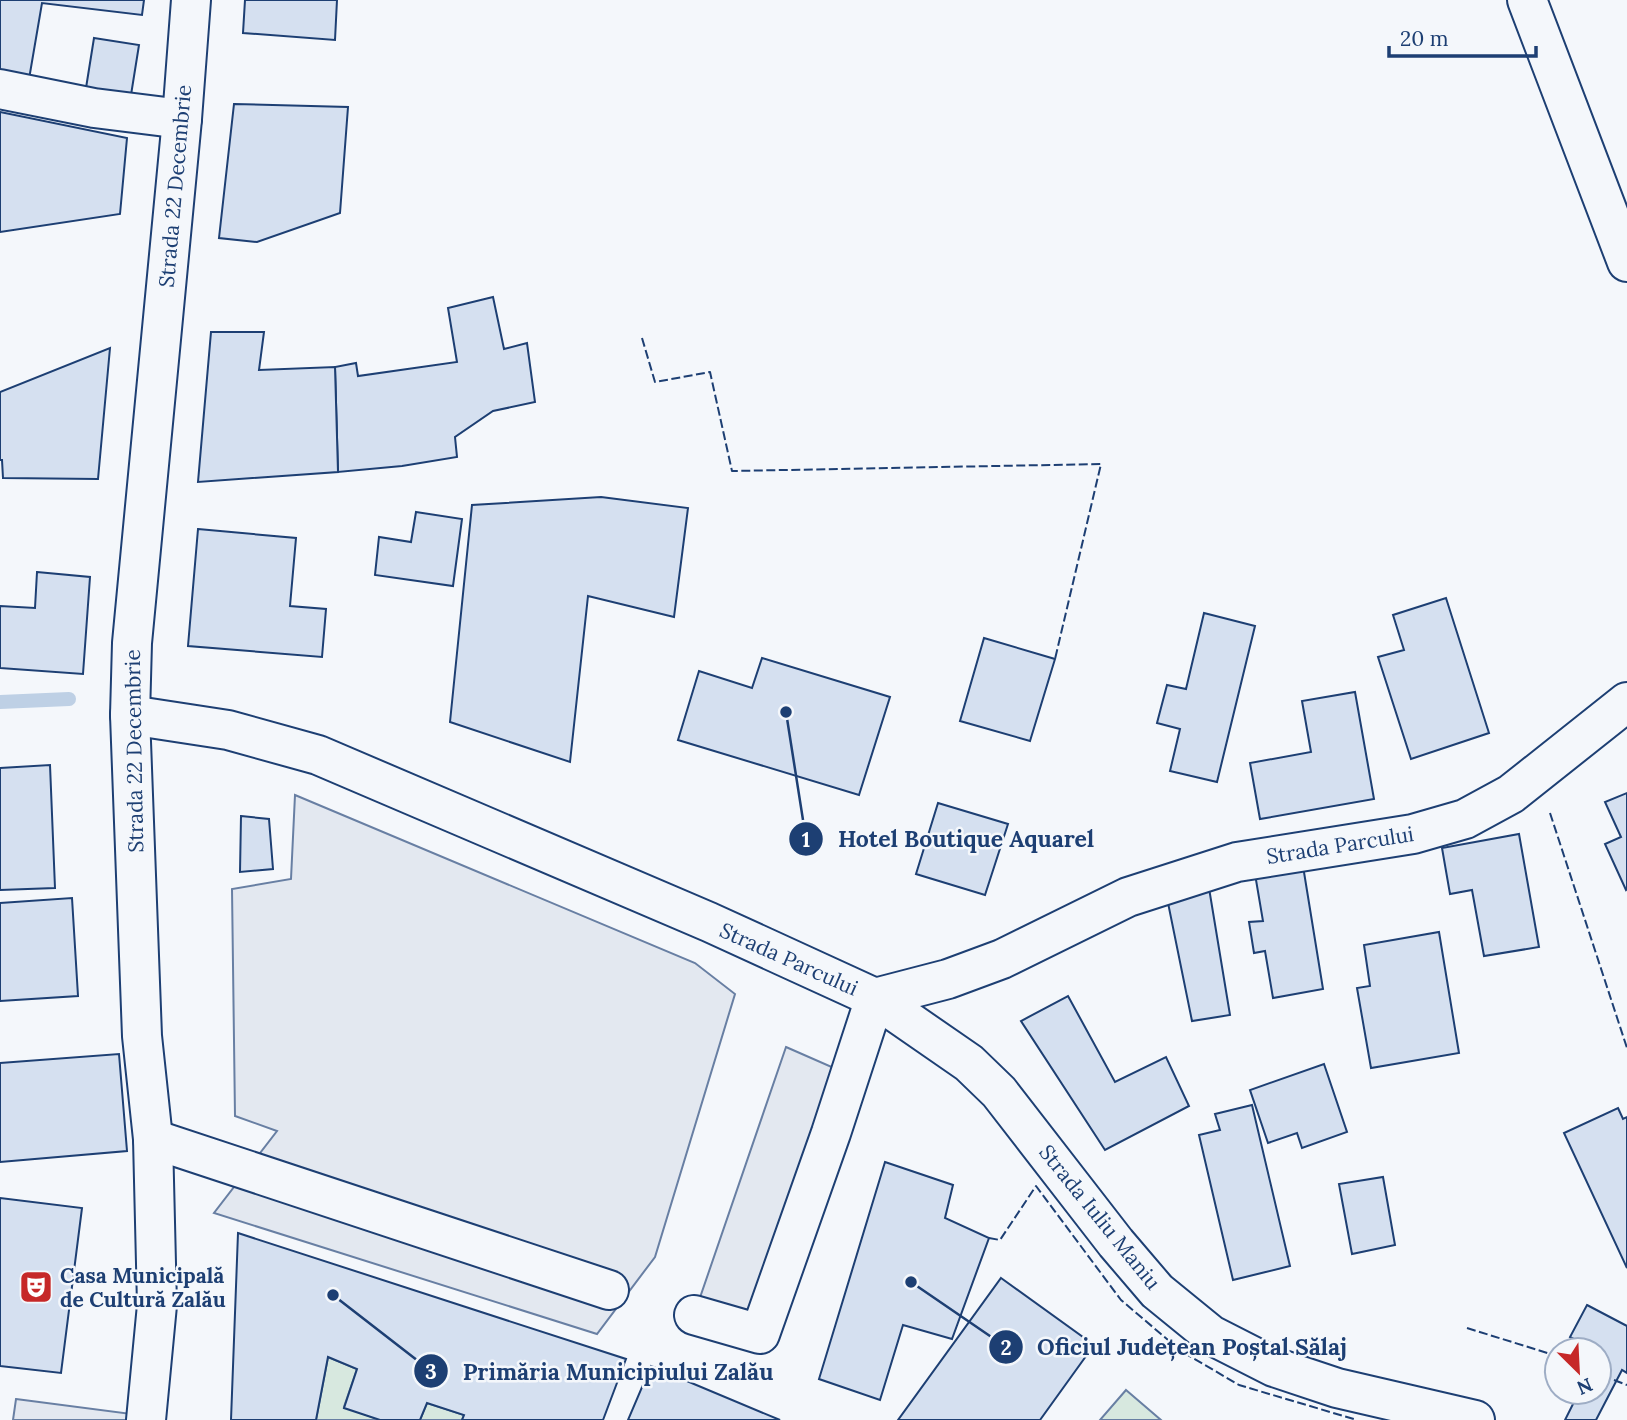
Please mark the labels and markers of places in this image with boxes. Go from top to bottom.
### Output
callout: Hotel Boutique Aquarel [789,817,1108,861]
place label: Casa Municipală de Cultură Zalău [60,1262,226,1313]
theatre icon: Casa Municipală de Cultură Zalău [17,1268,55,1306]
callout: Oficiul Județean Poștal Sălaj [988,1325,1361,1369]
callout: Primăria Municipiului Zalău [414,1349,788,1393]

